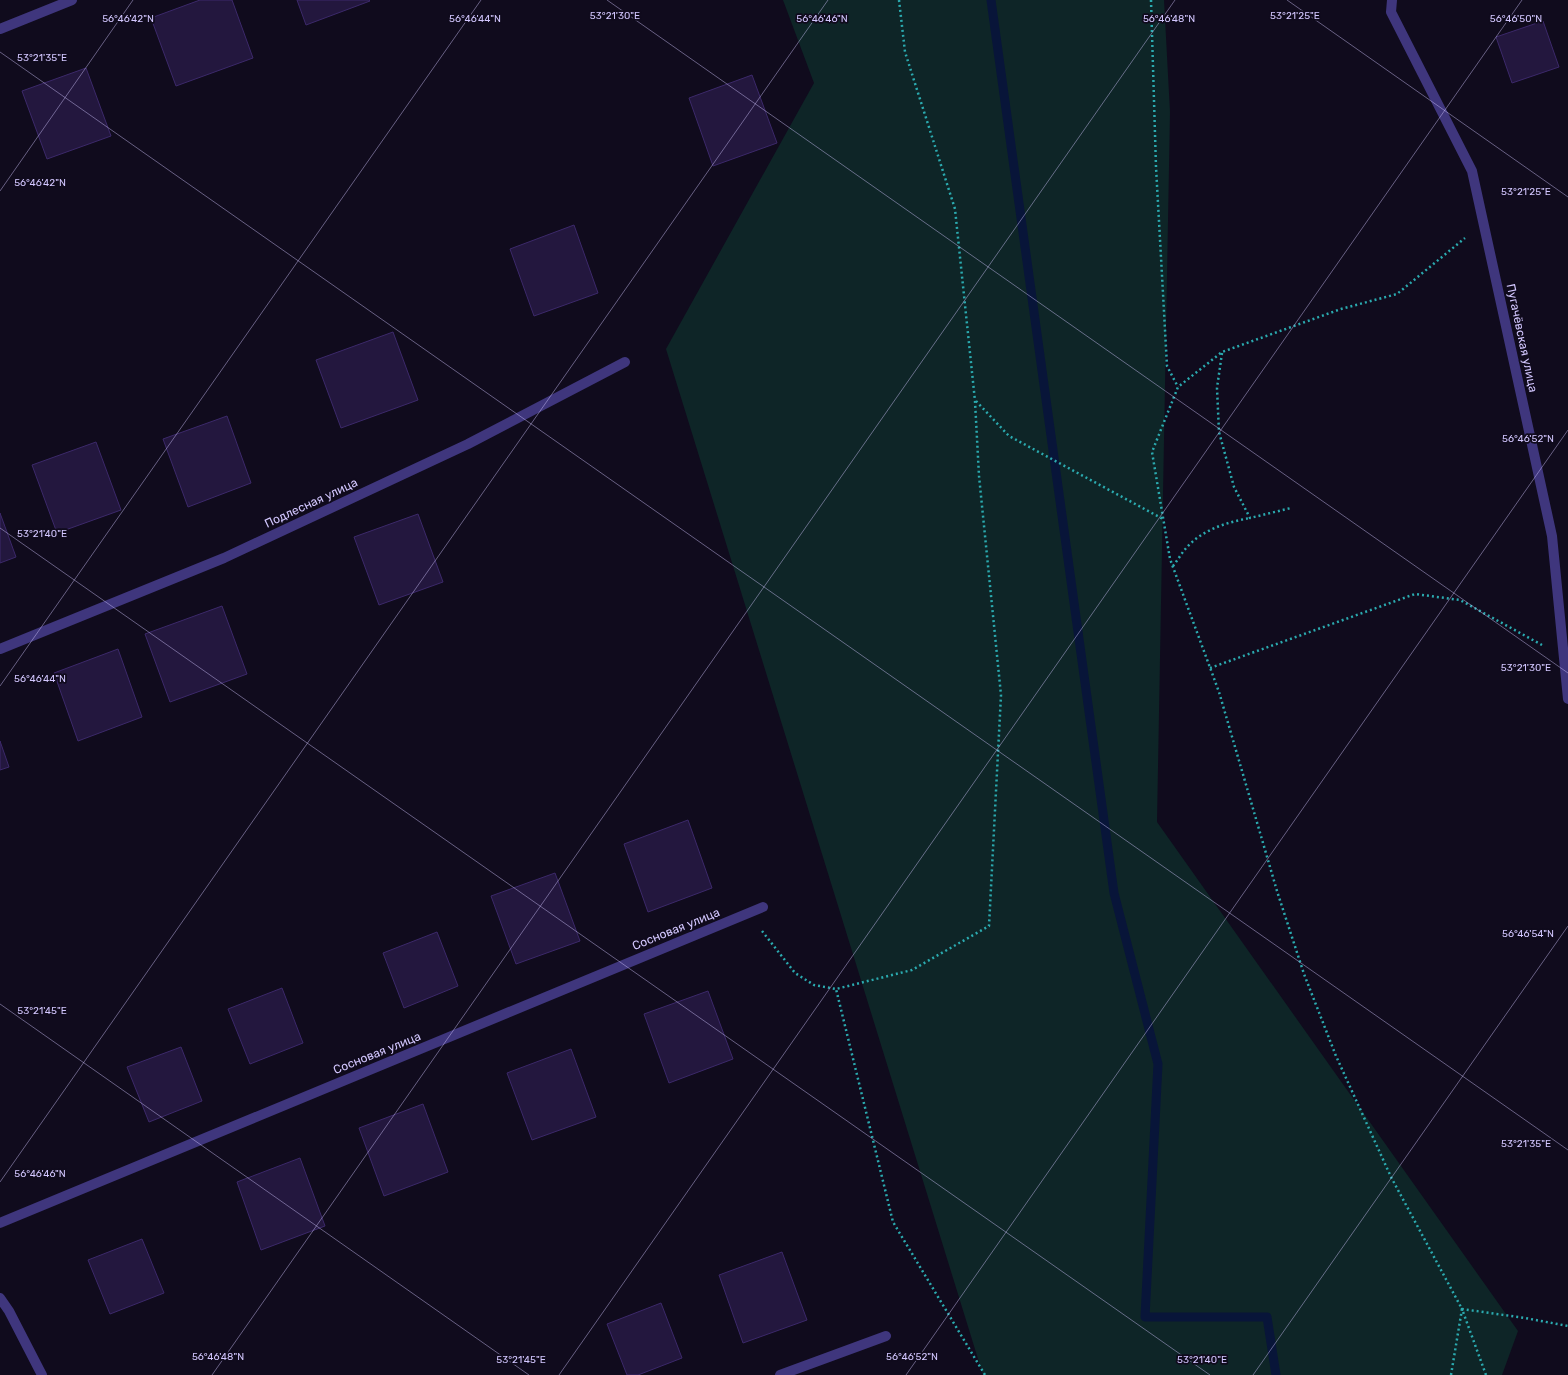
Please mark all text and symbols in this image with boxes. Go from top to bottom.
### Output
text: 53°21'30"E [590,10,640,22]
text: 53°21'25"E [1270,10,1320,22]
text: 56°46'42"N [102,13,154,25]
text: 56°46'44"N [449,13,501,25]
text: 56°46'46"N [796,13,848,25]
text: 56°46'48"N [1143,13,1195,25]
text: 56°46'50"N [1490,13,1542,25]
text: 53°21'35"E [17,52,67,64]
text: 56°46'42"N [14,177,66,189]
text: 53°21'25"E [1501,186,1551,198]
street label: Пугачёвская улица [1504,282,1540,394]
text: 56°46'52"N [1502,433,1554,445]
street label: Подлесная улица [262,475,360,531]
text: 53°21'40"E [17,528,67,540]
text: 53°21'30"E [1501,662,1551,674]
text: 56°46'44"N [14,673,66,685]
street label: Сосновая улица [630,905,722,953]
text: 56°46'54"N [1502,928,1554,940]
text: 53°21'45"E [17,1005,67,1017]
street label: Сосновая улица [331,1029,423,1077]
text: 53°21'35"E [1501,1138,1551,1150]
text: 56°46'46"N [14,1168,66,1180]
text: 56°46'48"N [192,1351,244,1363]
text: 56°46'52"N [886,1351,938,1363]
text: 53°21'45"E [496,1354,546,1366]
text: 53°21'40"E [1177,1354,1227,1366]

